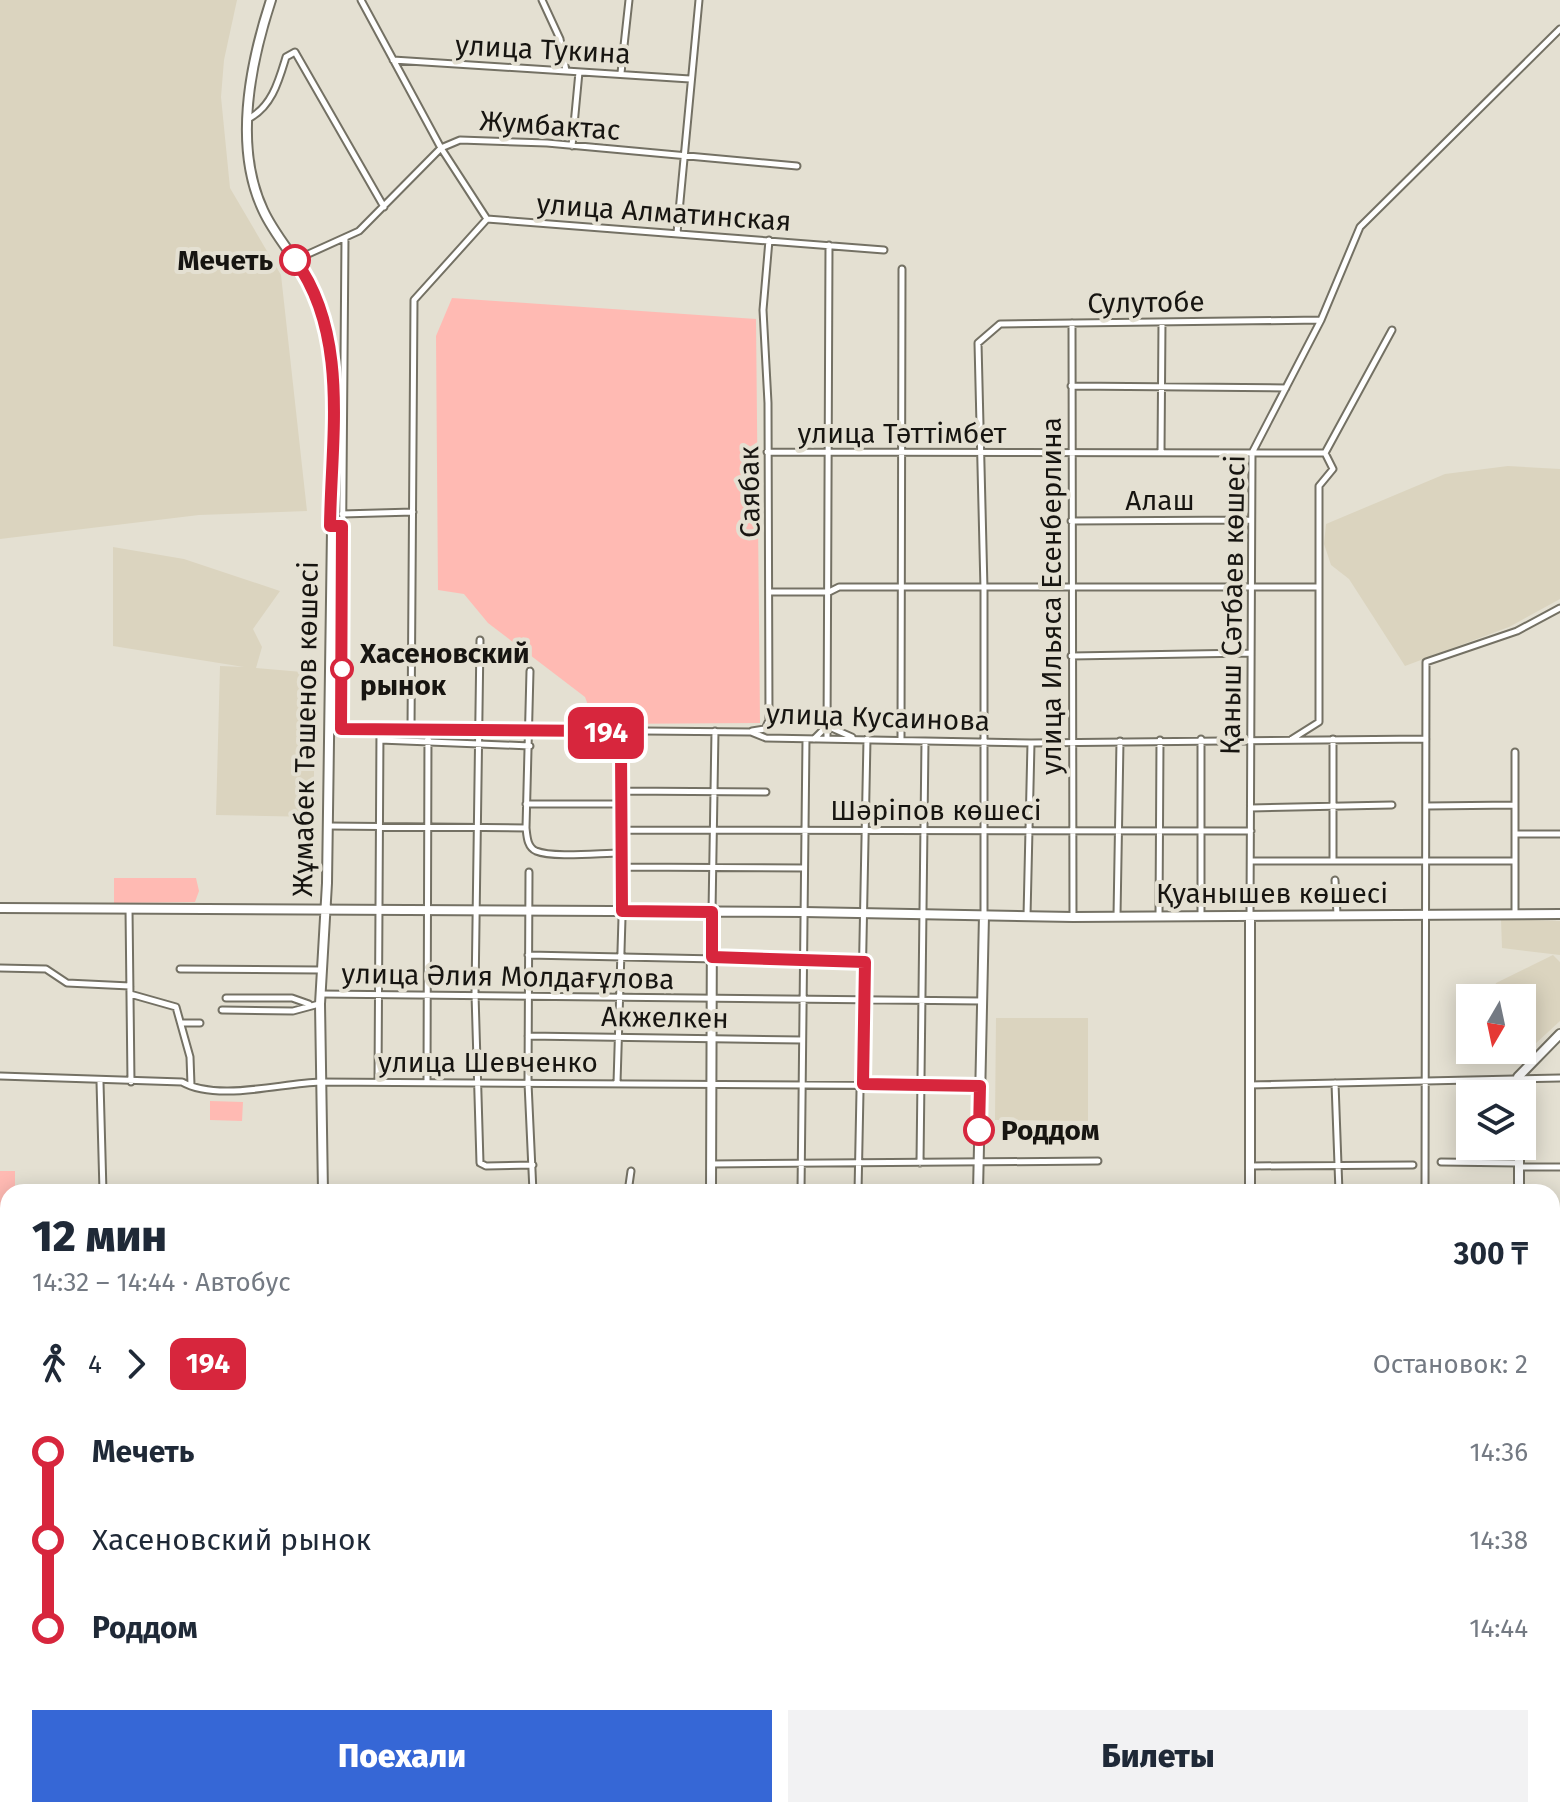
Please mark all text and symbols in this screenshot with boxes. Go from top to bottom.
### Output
street label: улица Тукина [454,28,632,71]
street label: Жумбактас [478,104,621,147]
street label: улица Алматинская [536,187,792,238]
place label: Мечеть [178,244,273,277]
marker: Мечеть [280,245,310,275]
street label: Сулутобе [1087,285,1205,320]
street label: улица Тәттімбет [798,417,1007,450]
street label: улица Ильяса Есенберлина [1035,417,1068,775]
street label: Саябак [732,445,767,538]
street label: Қаныш Сәтбаев көшесі [1213,455,1252,755]
street label: Алаш [1125,484,1195,517]
street label: Жұмабек Тәшенов көшесі [286,561,325,897]
place label: Хасеновский рынок [359,637,530,702]
marker: Хасеновский рынок [331,658,353,680]
street label: улица Кусаинова [765,697,991,738]
line badge: 194 [560,707,652,759]
text: 194 [584,716,628,749]
street label: Шәріпов көшесі [830,794,1042,827]
street label: Қуанышев көшесі [1156,877,1388,910]
street label: улица Әлия Молдағұлова [341,957,675,996]
north arrow [1456,984,1536,1064]
map controls [1456,984,1536,1160]
street label: Акжелкен [601,1000,729,1035]
street label: улица Шевченко [378,1046,598,1079]
button: layers [1456,1080,1536,1160]
place label: Роддом [1001,1114,1100,1147]
marker: Роддом [964,1115,994,1145]
text: 12 мин [32,1210,167,1263]
text: 300 ₸ [1454,1236,1528,1272]
text: 14:32 – 14:44 · Автобус [32,1267,291,1298]
icon: walk [32,1342,76,1386]
icon: forward [114,1342,158,1386]
text: 194 [186,1347,230,1380]
text: 4 [88,1349,102,1380]
text: Остановок: 2 [1373,1349,1528,1380]
text: Мечеть [92,1434,194,1470]
text: 14:36 [1470,1437,1528,1468]
text: Хасеновский рынок [92,1522,371,1558]
text: 14:38 [1469,1525,1528,1556]
text: Роддом [92,1610,198,1646]
text: 14:44 [1469,1613,1528,1644]
button: Поехали [32,1710,772,1802]
button: Билеты [788,1710,1528,1802]

